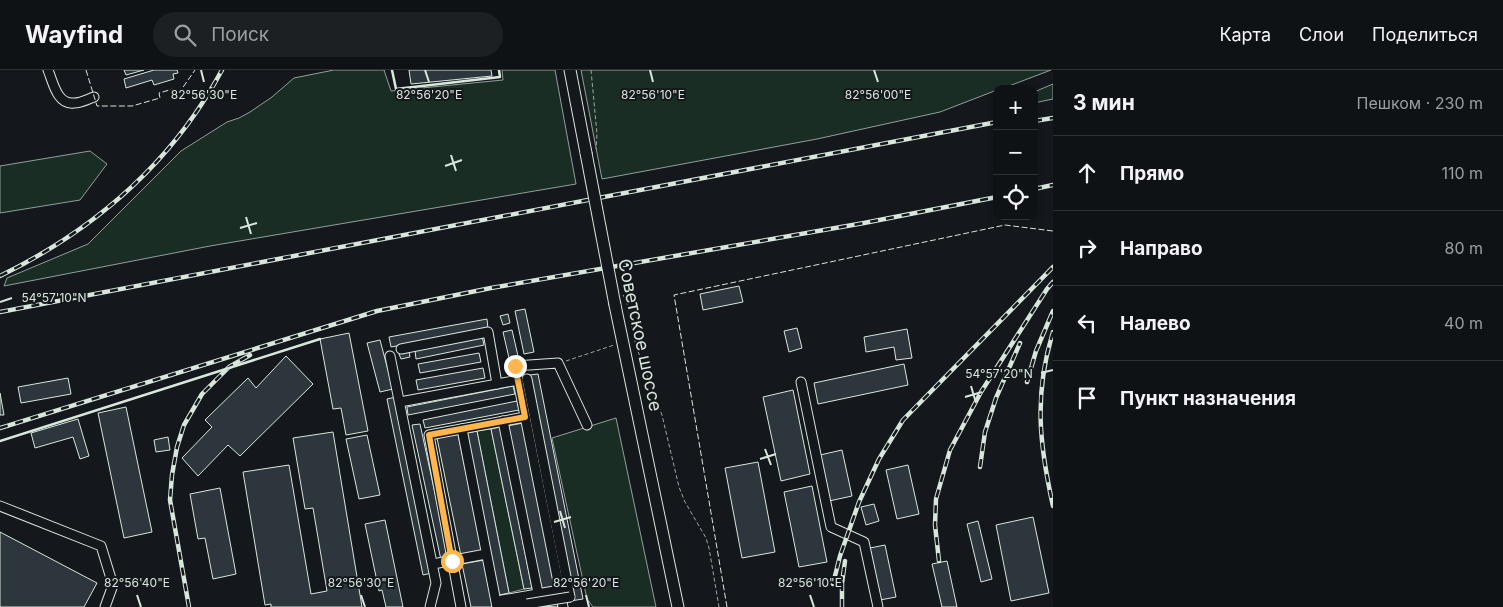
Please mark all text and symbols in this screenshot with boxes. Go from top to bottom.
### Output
search box [153,12,503,57]
text: Wayfind [25,20,123,49]
icon: search [171,21,199,49]
text: Поиск [211,23,269,46]
text: Карта [1219,24,1271,45]
text: Слои [1299,24,1344,45]
text: Поделиться [1372,24,1478,45]
map controls [993,85,1038,220]
button: + [993,85,1038,130]
text: 82°56'30"E [171,87,237,102]
text: 82°56'20"E [396,87,462,102]
text: 82°56'10"E [621,87,685,102]
text: 82°56'00"E [845,87,911,102]
text: 3 мин [1073,90,1135,115]
text: Пешком · 230 m [1357,93,1483,113]
button: − [993,130,1038,175]
icon: ahead [1073,159,1101,187]
text: Прямо [1120,162,1184,185]
text: 110 m [1441,163,1483,183]
button: locate [993,175,1038,220]
icon: right [1073,234,1101,262]
text: Направо [1120,237,1203,260]
text: 80 m [1444,238,1483,258]
street label: Советское шоссе [614,257,667,413]
text: 54°57'10"N [21,290,87,305]
icon: left [1073,309,1101,337]
text: Налево [1120,312,1191,335]
text: 40 m [1444,313,1483,333]
route end [504,355,527,378]
text: 54°57'20"N [965,366,1033,381]
icon: arrive [1073,384,1101,412]
text: Пункт назначения [1120,387,1296,410]
route start [441,550,464,573]
text: 82°56'40"E [104,575,170,590]
text: 82°56'30"E [328,575,394,590]
text: 82°56'20"E [553,575,619,590]
text: 82°56'10"E [778,575,842,590]

